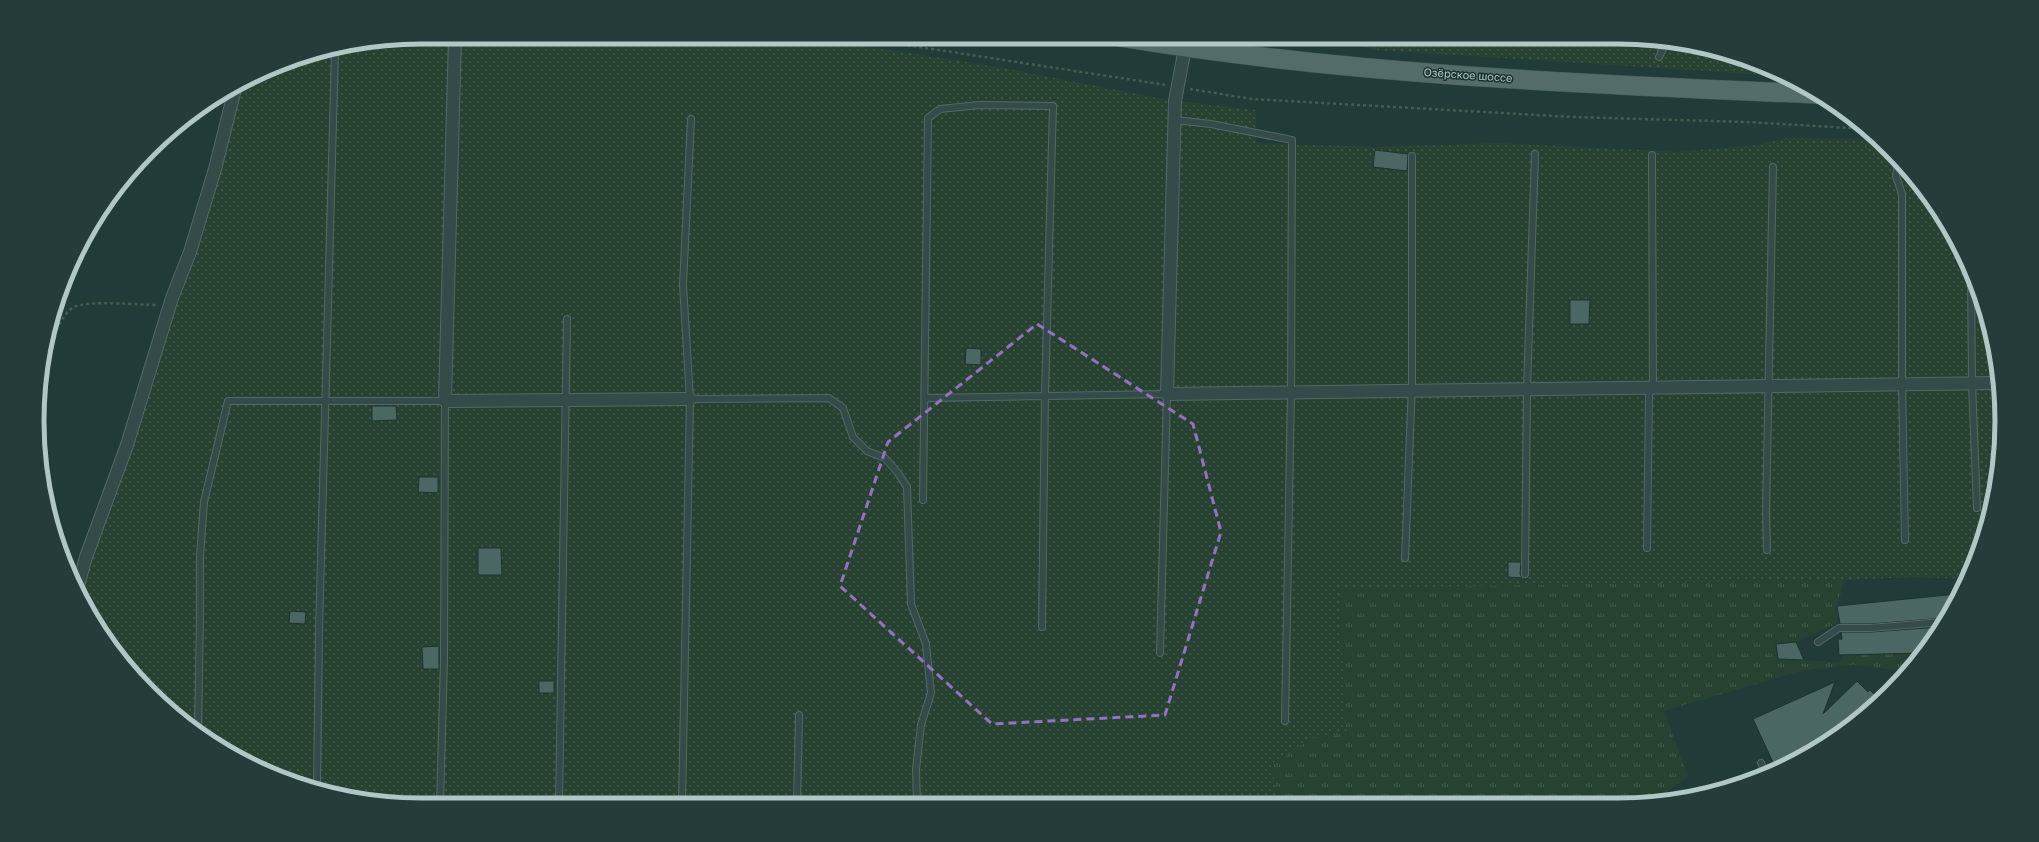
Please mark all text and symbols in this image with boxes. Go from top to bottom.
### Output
street label: Озёрское шоссе [1423,65,1513,84]

